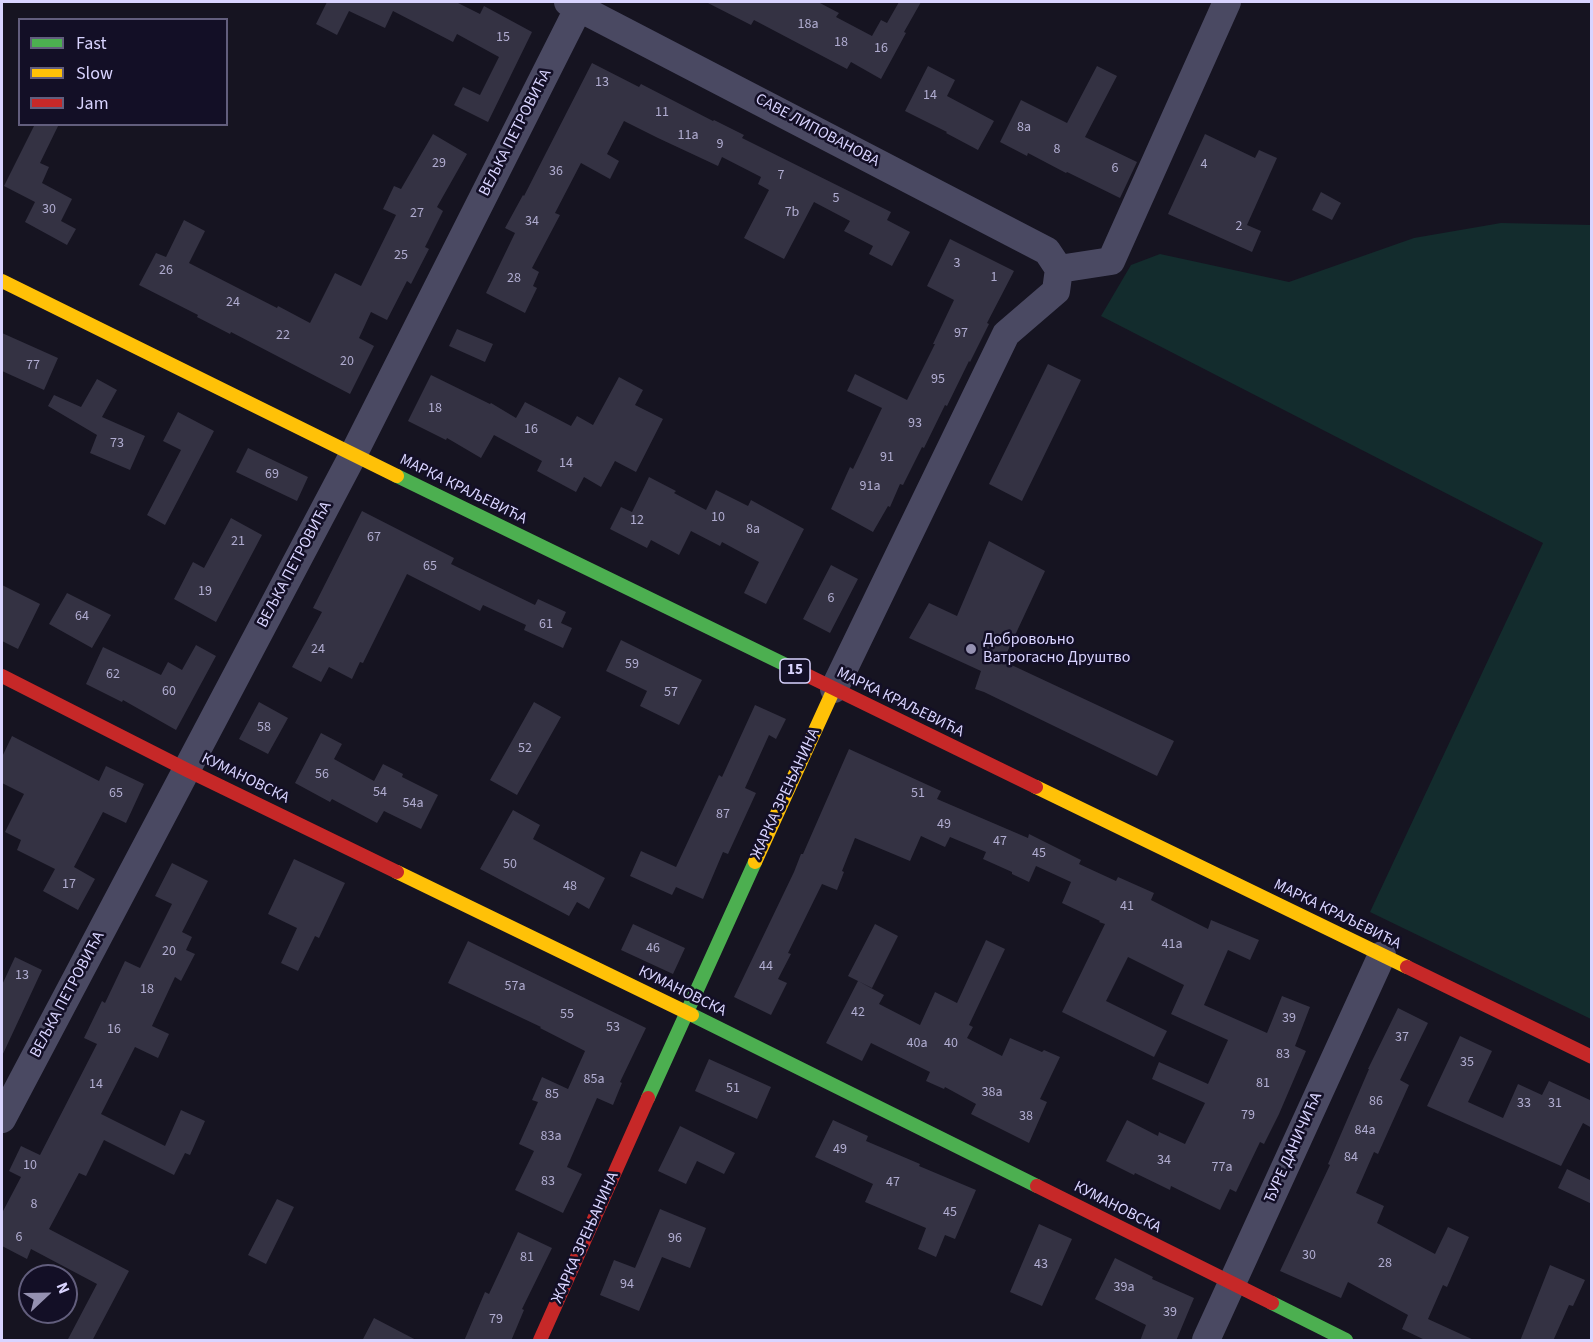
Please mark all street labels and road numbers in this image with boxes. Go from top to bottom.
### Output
street label: ВЕЉКА ПЕТРОВИЋА [476,66,556,200]
street label: САВЕ ЛИПОВАНОВА [752,90,882,172]
street label: МАРКА КРАЉЕВИЋА [396,451,530,529]
street label: ВЕЉКА ПЕТРОВИЋА [254,499,336,631]
road number: 15 [780,659,810,683]
street label: МАРКА КРАЉЕВИЋА [833,664,967,742]
street label: ЖАРКА ЗРЕЊАНИНА [747,726,825,862]
street label: КУМАНОВСКА [198,749,292,809]
street label: МАРКА КРАЉЕВИЋА [1270,876,1404,954]
street label: ВЕЉКА ПЕТРОВИЋА [27,929,109,1061]
street label: КУМАНОВСКА [635,962,729,1022]
street label: ЂУРЕ ДАНИЧИЋА [1261,1090,1327,1206]
street label: ЖАРКА ЗРЕЊАНИНА [548,1169,624,1307]
street label: КУМАНОВСКА [1070,1178,1164,1238]

